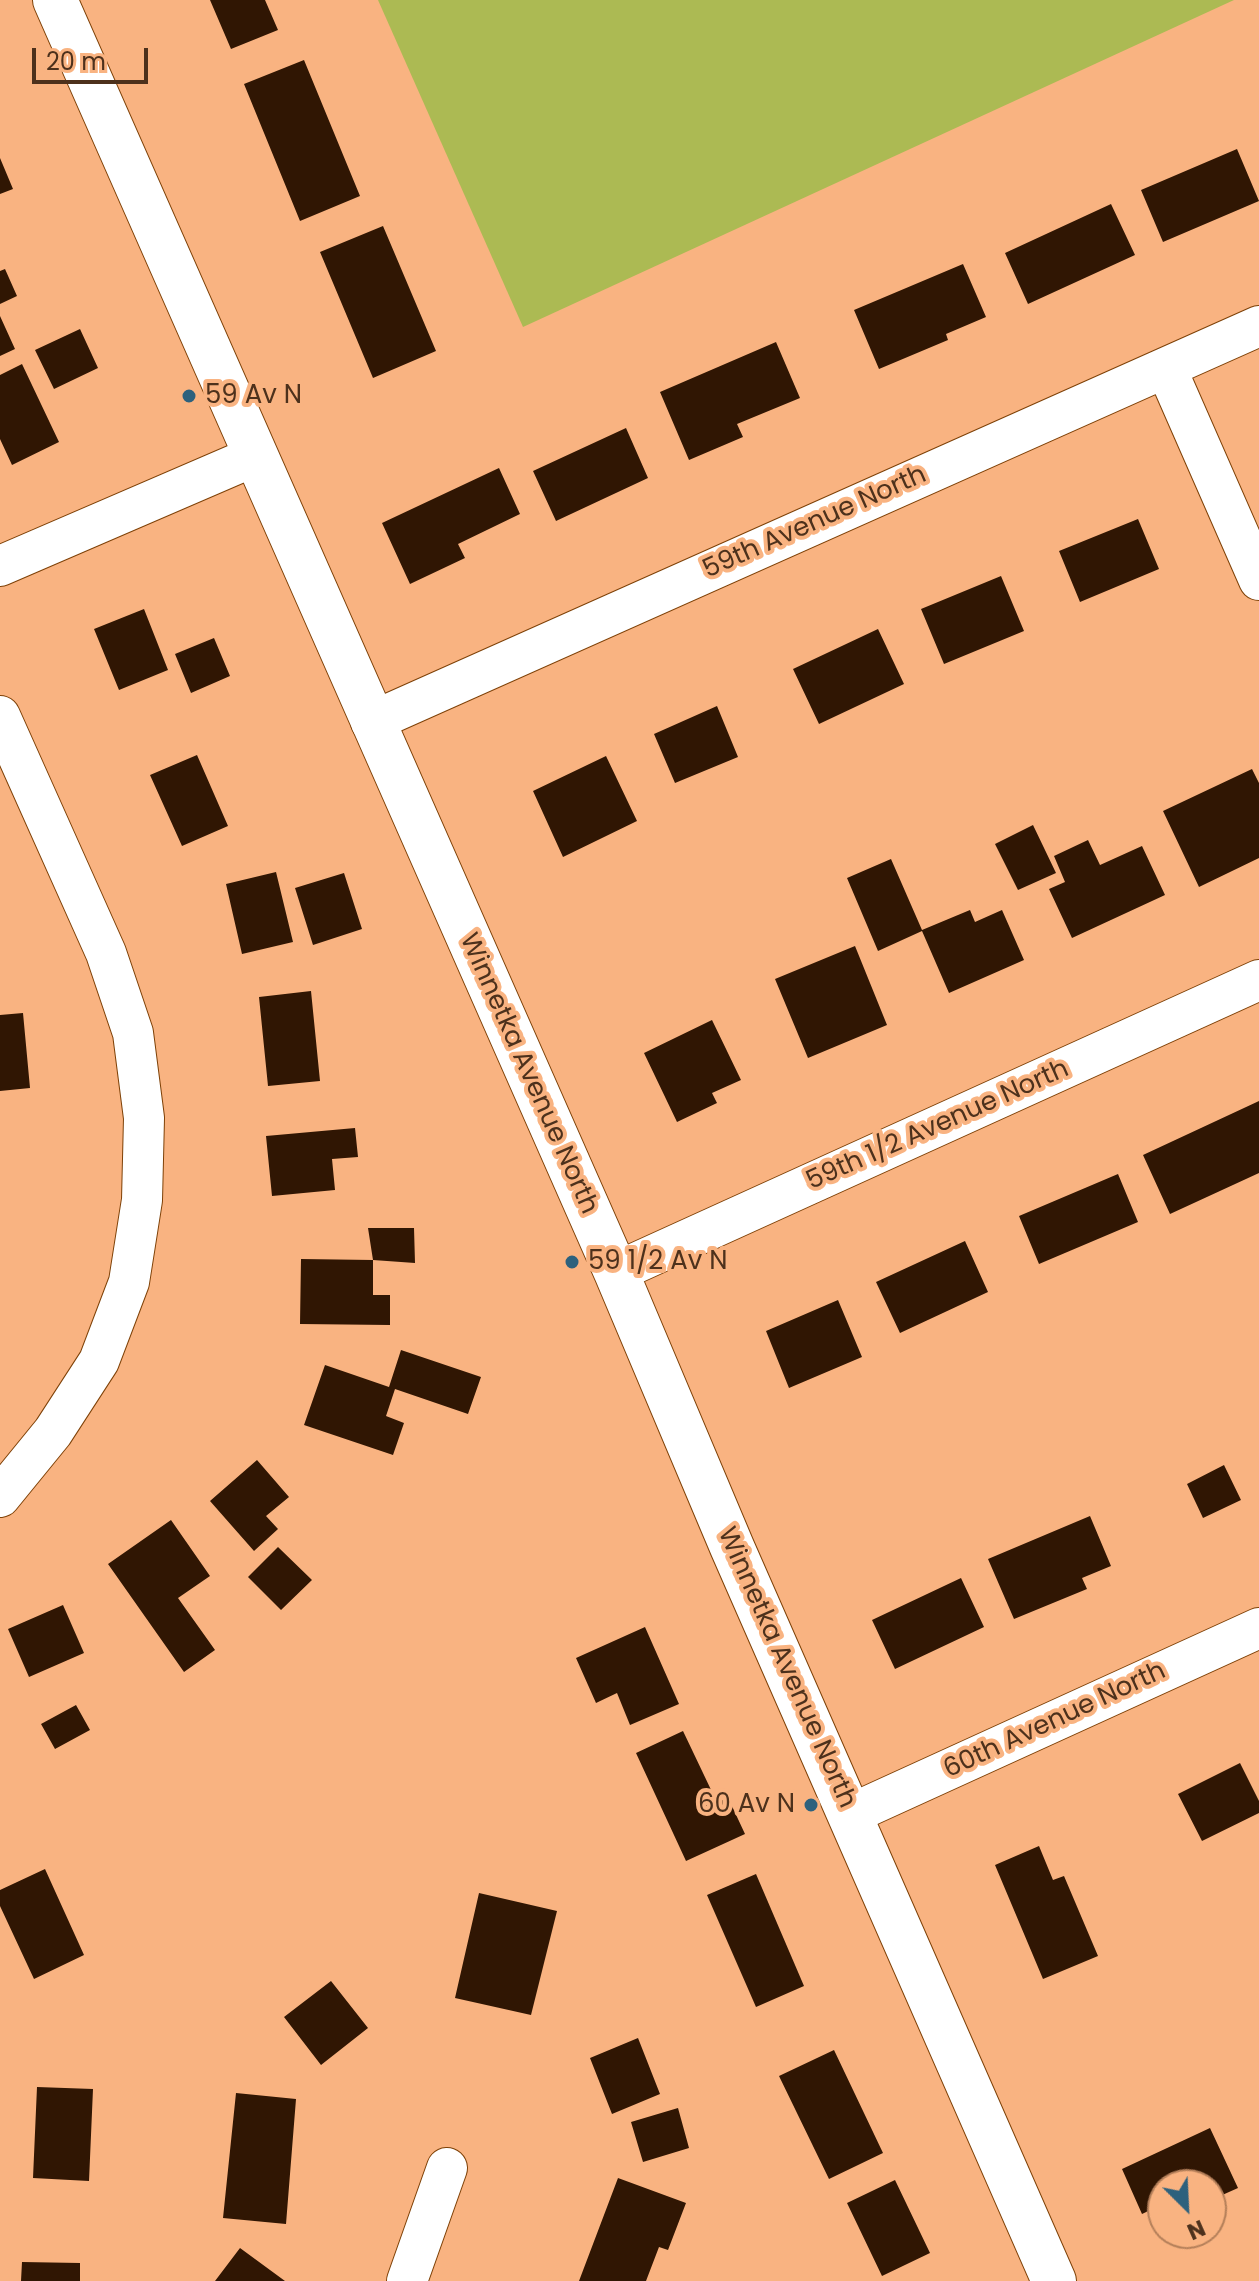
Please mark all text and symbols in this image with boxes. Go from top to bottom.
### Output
scale bar [36,32,152,82]
text: 20 m [46,45,106,78]
place label: 59 Av N [205,380,302,412]
marker: 59 Av N [180,387,198,405]
street label: 59th Avenue North [699,460,931,586]
street label: Winnetka Avenue North [452,929,604,1219]
street label: 59th 1/2 Avenue North [802,1054,1074,1198]
place label: 59 1/2 Av N [588,1246,728,1278]
marker: 59 1/2 Av N [563,1253,581,1271]
street label: Winnetka Avenue North [710,1523,862,1813]
street label: 60th Avenue North [939,1656,1171,1786]
place label: 60 Av N [698,1789,795,1821]
marker: 60 Av N [802,1796,820,1814]
north arrow [1147,2169,1227,2249]
text: N [1182,2212,1210,2247]

